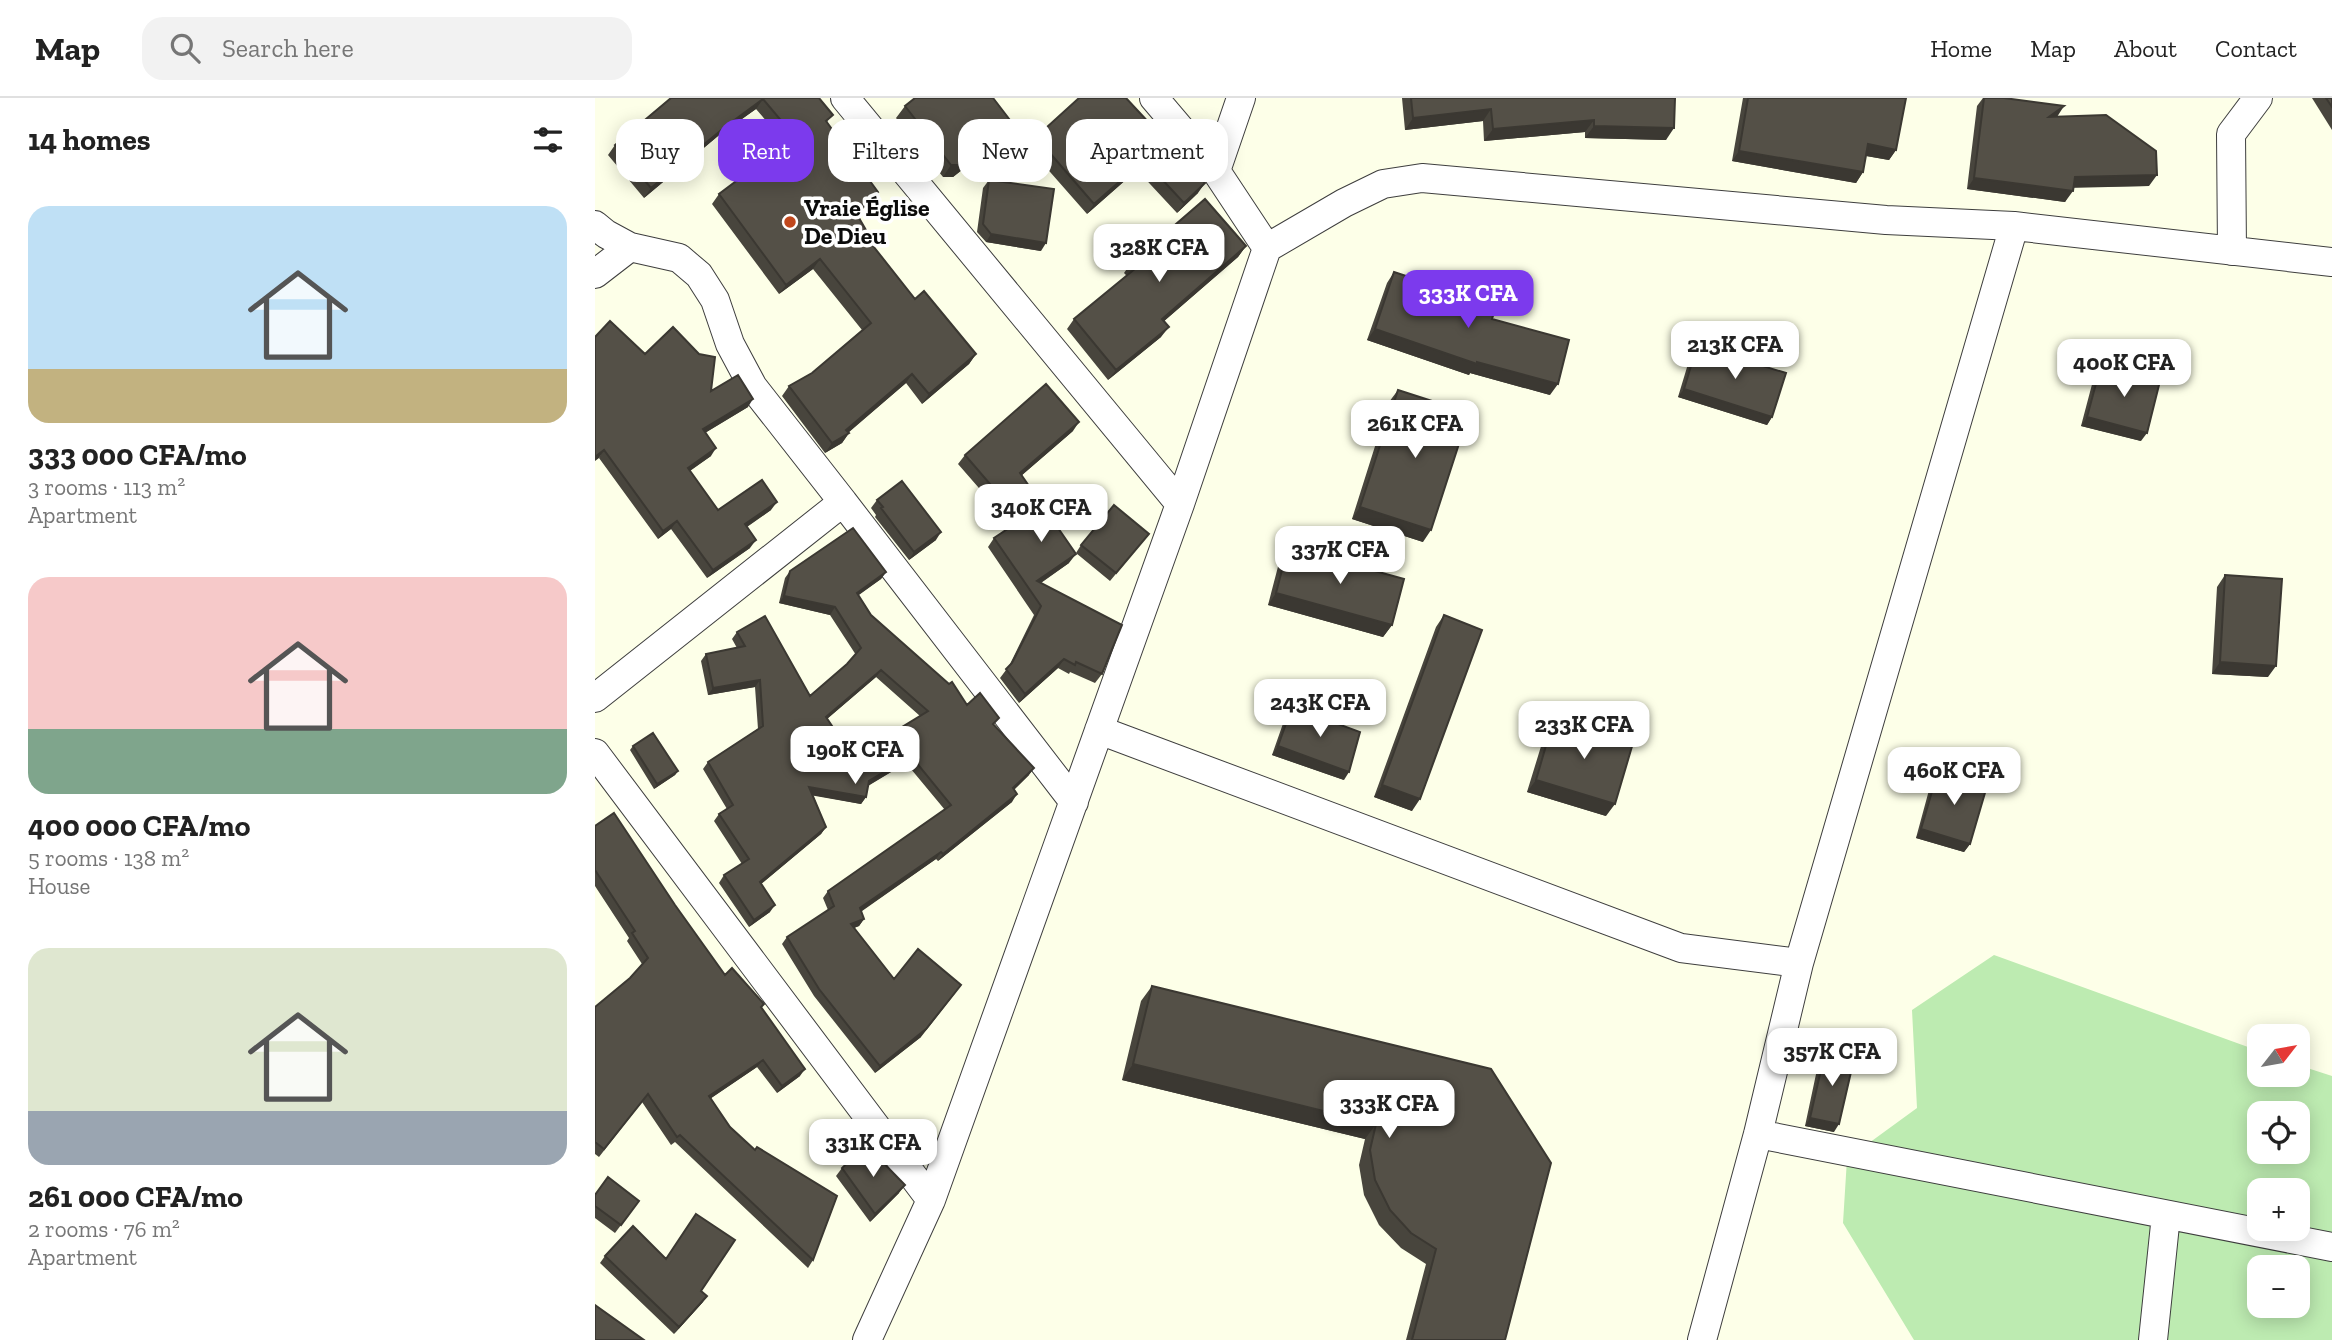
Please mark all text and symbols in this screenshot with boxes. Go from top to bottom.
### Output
search box [142,17,632,80]
text: Map [35,29,100,68]
icon: search [166,29,204,67]
text: Search here [222,32,354,64]
text: Home [1930,34,1992,63]
text: Map [2030,34,2076,63]
text: About [2114,34,2177,63]
text: Contact [2215,34,2297,63]
chip: Buy [616,119,704,182]
chip: Rent [718,119,814,182]
chip: Filters [828,119,944,182]
chip: New [958,119,1052,182]
chip: Apartment [1066,119,1228,182]
icon: filters [529,121,567,159]
text: 14 homes [28,122,151,158]
place label: Vraie Église De Dieu [804,193,930,250]
marker: Vraie Église De Dieu [782,214,798,230]
pin: 328K CFA [1087,225,1231,284]
text: 328K CFA [1109,233,1209,261]
icon: home [235,252,361,378]
pin: 333K CFA [1396,271,1540,330]
text: 333K CFA [1419,279,1517,307]
pin: 213K CFA [1663,322,1807,381]
text: 213K CFA [1687,330,1783,358]
pin: 400K CFA [2052,340,2196,399]
text: 400K CFA [2073,348,2175,376]
pin: 261K CFA [1343,400,1487,460]
text: 261K CFA [1367,409,1463,437]
text: 333 000 CFA/mo [28,437,247,473]
text: 3 rooms · 113 m² [28,473,185,501]
pin: 340K CFA [969,484,1113,544]
text: 340K CFA [991,493,1091,521]
text: Apartment [28,501,137,529]
pin: 337K CFA [1268,526,1412,586]
text: 337K CFA [1291,535,1389,563]
icon: home [235,623,361,749]
pin: 243K CFA [1248,680,1392,739]
text: 243K CFA [1270,688,1370,716]
pin: 233K CFA [1512,702,1656,761]
text: 233K CFA [1534,710,1634,738]
pin: 190K CFA [783,726,927,786]
text: 190K CFA [807,735,904,763]
pin: 460K CFA [1882,748,2026,807]
text: 460K CFA [1904,756,2004,784]
text: 400 000 CFA/mo [28,808,250,844]
text: 5 rooms · 138 m² [28,844,189,872]
text: House [28,872,90,900]
icon: home [235,994,361,1120]
north arrow [2247,1024,2310,1087]
map controls [2247,1024,2310,1318]
pin: 357K CFA [1760,1028,1904,1088]
text: 357K CFA [1783,1037,1881,1065]
pin: 333K CFA [1317,1080,1461,1140]
text: 333K CFA [1340,1089,1438,1117]
button: locate [2247,1101,2310,1164]
pin: 331K CFA [801,1119,945,1179]
text: 331K CFA [825,1128,921,1156]
button: + [2247,1178,2310,1241]
text: 261 000 CFA/mo [28,1179,243,1215]
text: 2 rooms · 76 m² [28,1215,180,1243]
text: Apartment [28,1243,137,1271]
button: − [2247,1255,2310,1318]

